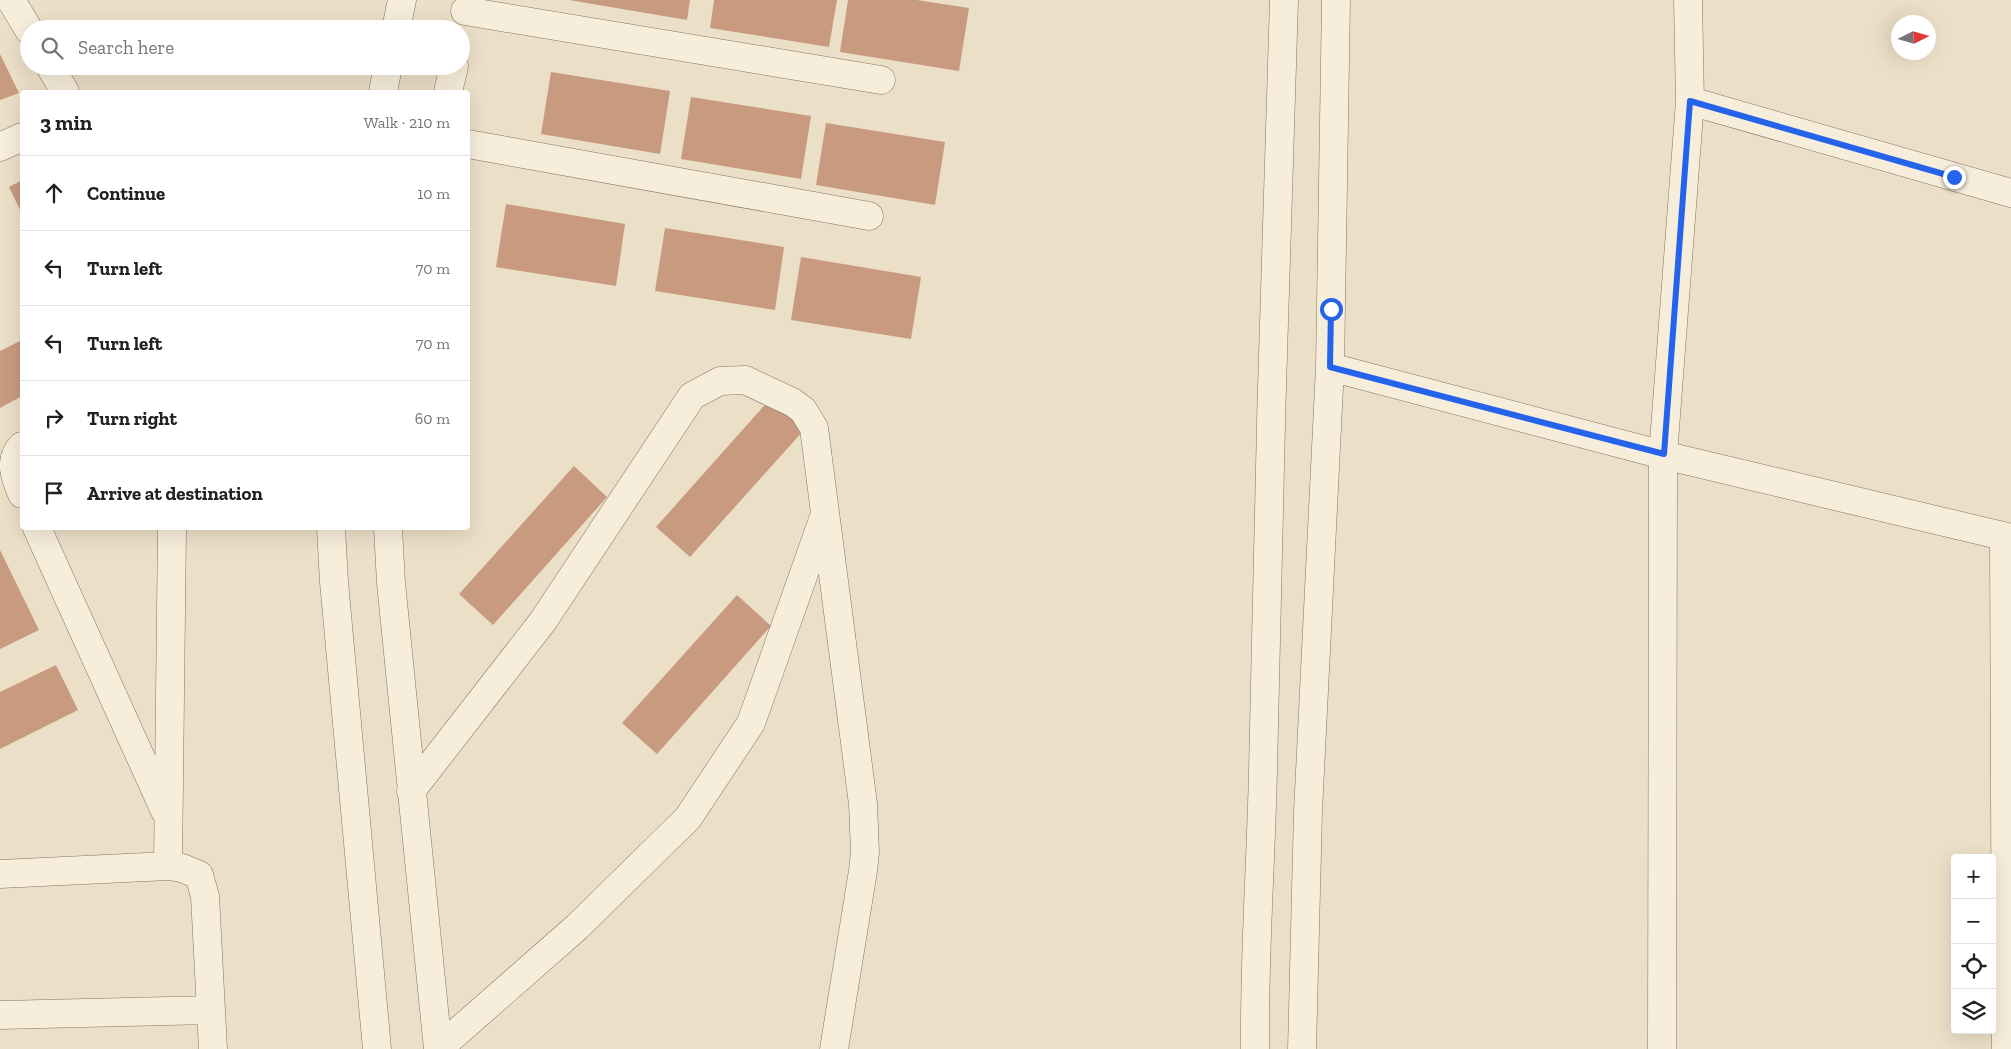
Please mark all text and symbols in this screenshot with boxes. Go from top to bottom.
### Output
north arrow [1891,15,1936,60]
search box [20,20,470,75]
icon: search [38,34,66,62]
text: Search here [78,36,174,59]
text: 3 min [40,110,92,135]
text: Walk · 210 m [364,113,450,132]
route end [1943,166,1966,189]
icon: ahead [40,179,68,207]
text: Continue [87,182,165,205]
text: 10 m [417,184,450,203]
icon: left [40,254,68,282]
text: Turn left [87,257,162,280]
text: 70 m [416,259,450,278]
route start [1320,298,1343,321]
icon: left [40,329,68,357]
text: Turn left [87,332,162,355]
text: 70 m [416,334,450,353]
icon: right [40,404,68,432]
text: Turn right [87,407,177,430]
text: 60 m [415,409,450,428]
icon: arrive [40,479,68,507]
text: Arrive at destination [87,482,263,505]
map controls [1951,854,1996,1034]
button: + [1951,854,1996,899]
button: − [1951,899,1996,944]
button: locate [1951,944,1996,989]
button: layers [1951,989,1996,1034]

